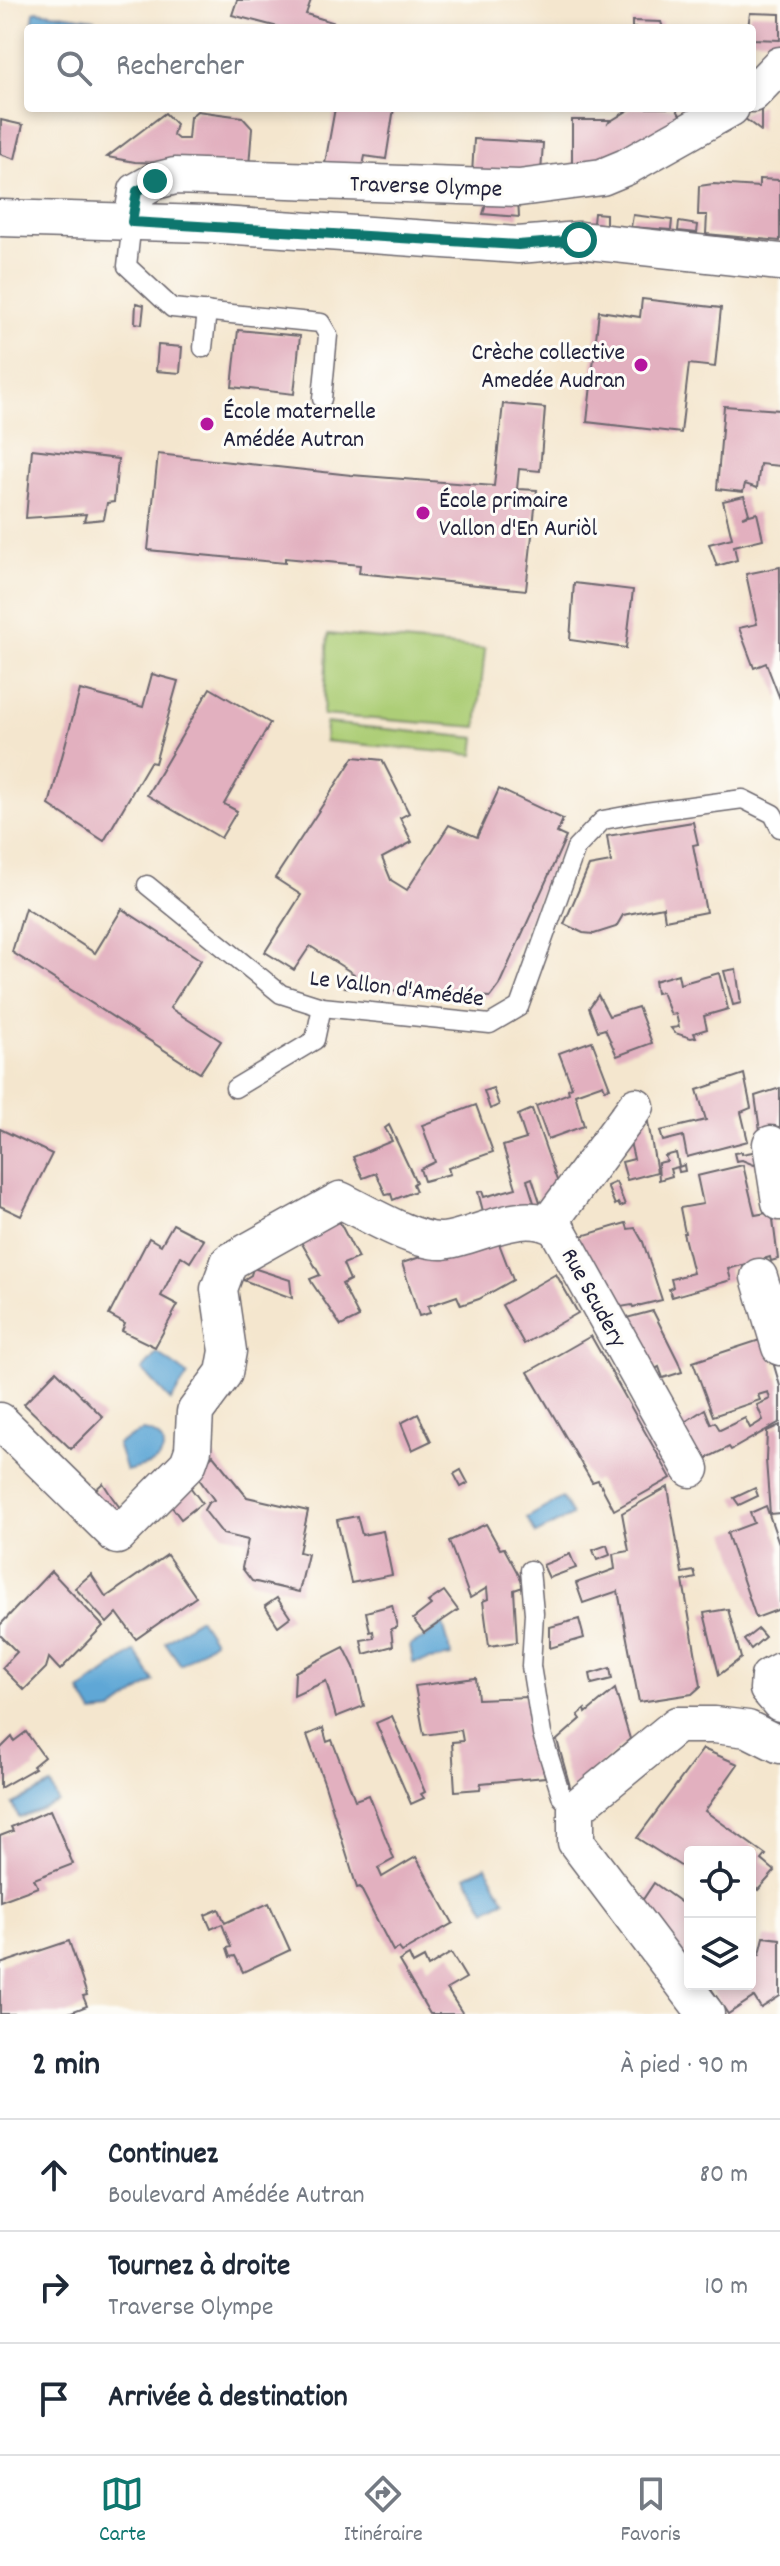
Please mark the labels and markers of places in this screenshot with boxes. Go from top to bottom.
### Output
place label: Crèche collective Amedée Audran [471,337,625,399]
marker: Crèche collective Amedée Audran [632,356,650,374]
place label: École maternelle Amédée Autran [223,396,376,458]
marker: École maternelle Amédée Autran [198,415,216,433]
place label: École primaire Vallon d'En Auriòl [439,485,597,547]
marker: École primaire Vallon d'En Auriòl [414,504,432,522]

